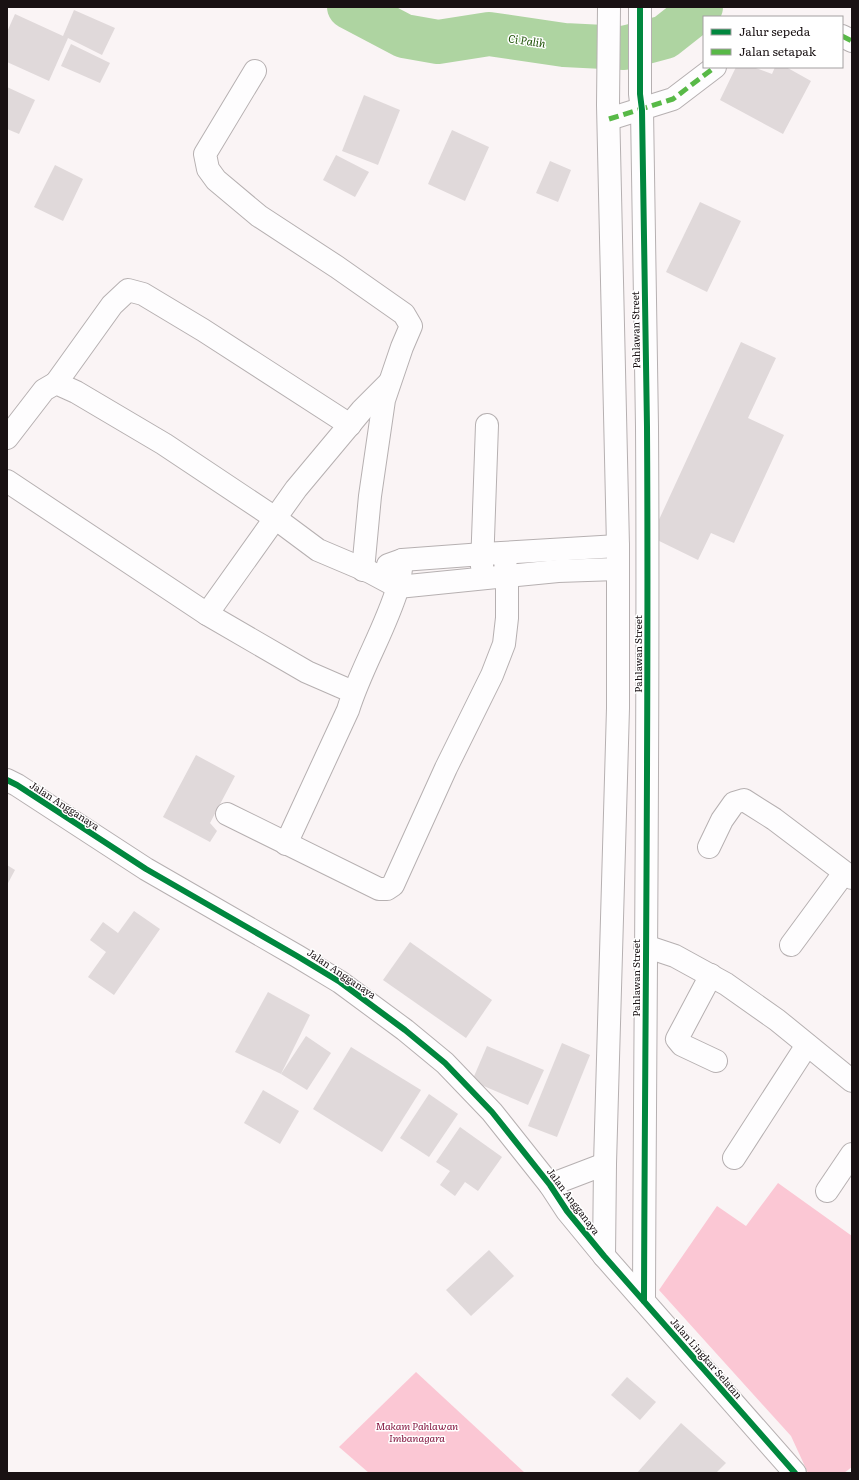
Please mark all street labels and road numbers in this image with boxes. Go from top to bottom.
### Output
street label: Pahlawan Street [627,291,643,369]
street label: Pahlawan Street [630,615,645,693]
street label: Jalan Angganaya [27,777,103,834]
street label: Pahlawan Street [628,939,643,1017]
street label: Jalan Angganaya [304,944,380,1002]
street label: Jalan Angganaya [544,1164,605,1238]
street label: Jalan Lingkar Selatan [668,1314,747,1402]

